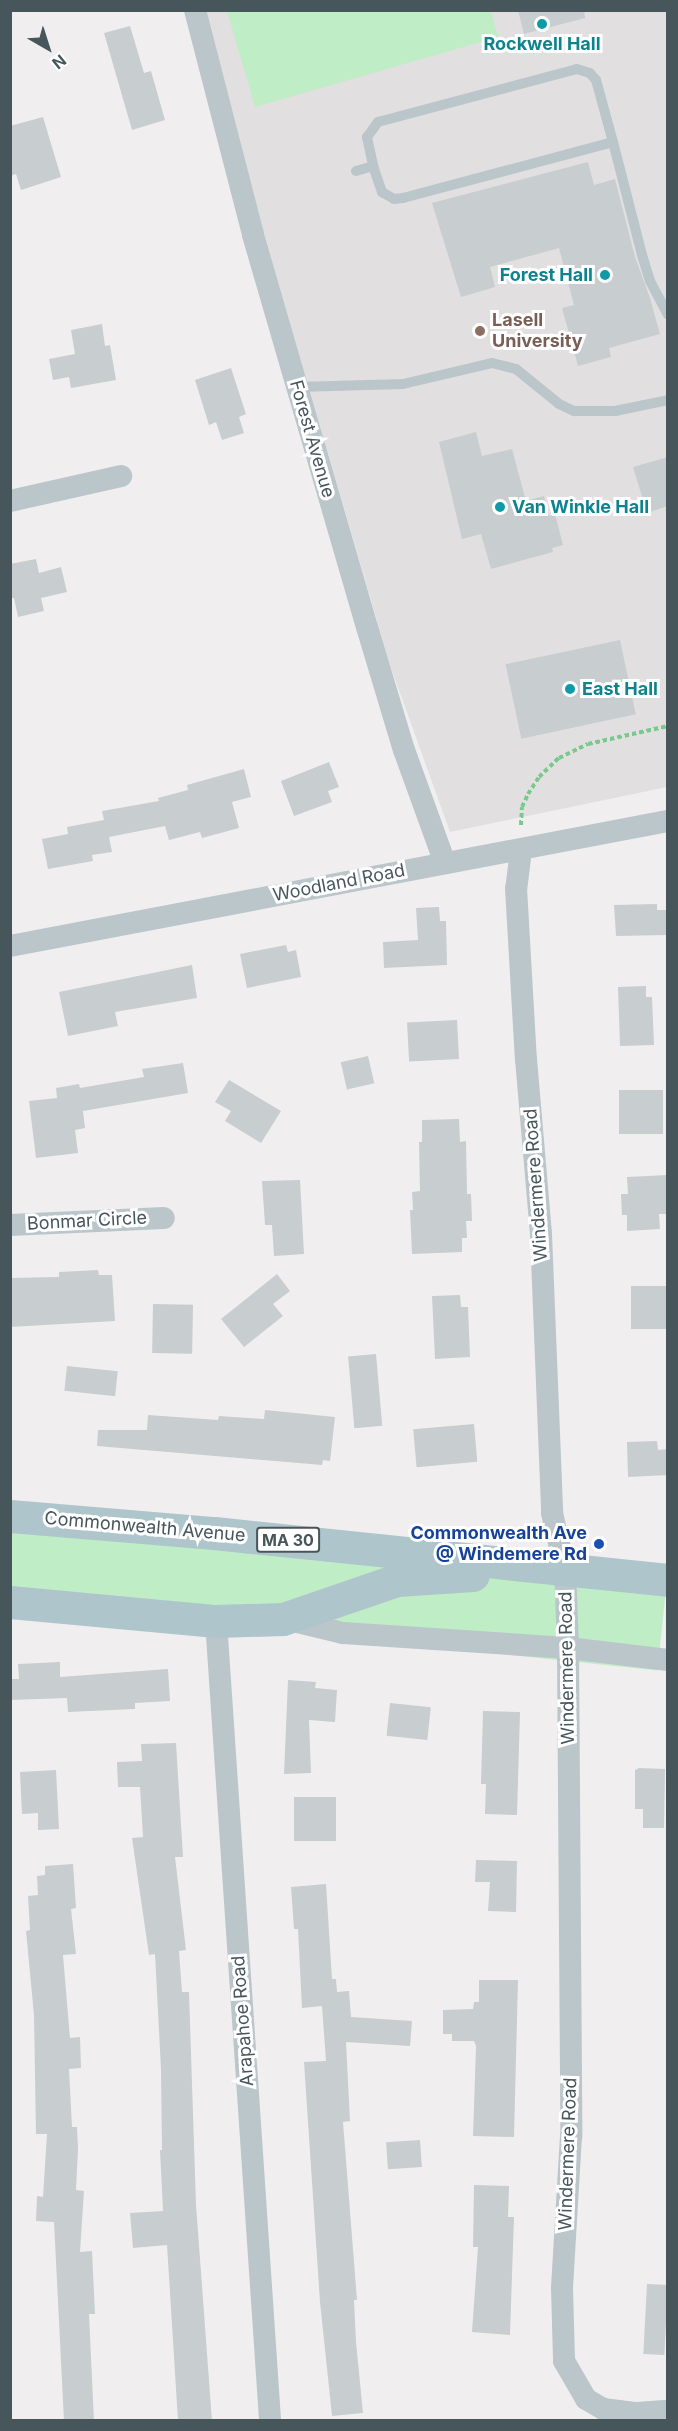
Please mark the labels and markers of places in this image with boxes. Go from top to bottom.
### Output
marker: Rockwell Hall [535,17,549,31]
place label: Rockwell Hall [483,33,601,55]
place label: Forest Hall [500,264,593,286]
marker: Forest Hall [598,268,612,282]
place label: Lasell University [492,310,583,352]
marker: Lasell University [473,324,487,338]
place label: Van Winkle Hall [512,496,649,518]
marker: Van Winkle Hall [493,500,507,514]
place label: East Hall [582,678,658,700]
marker: East Hall [563,682,577,696]
place label: Commonwealth Ave @ Windemere Rd [410,1523,587,1565]
marker: Commonwealth Ave @ Windemere Rd [592,1537,606,1551]

